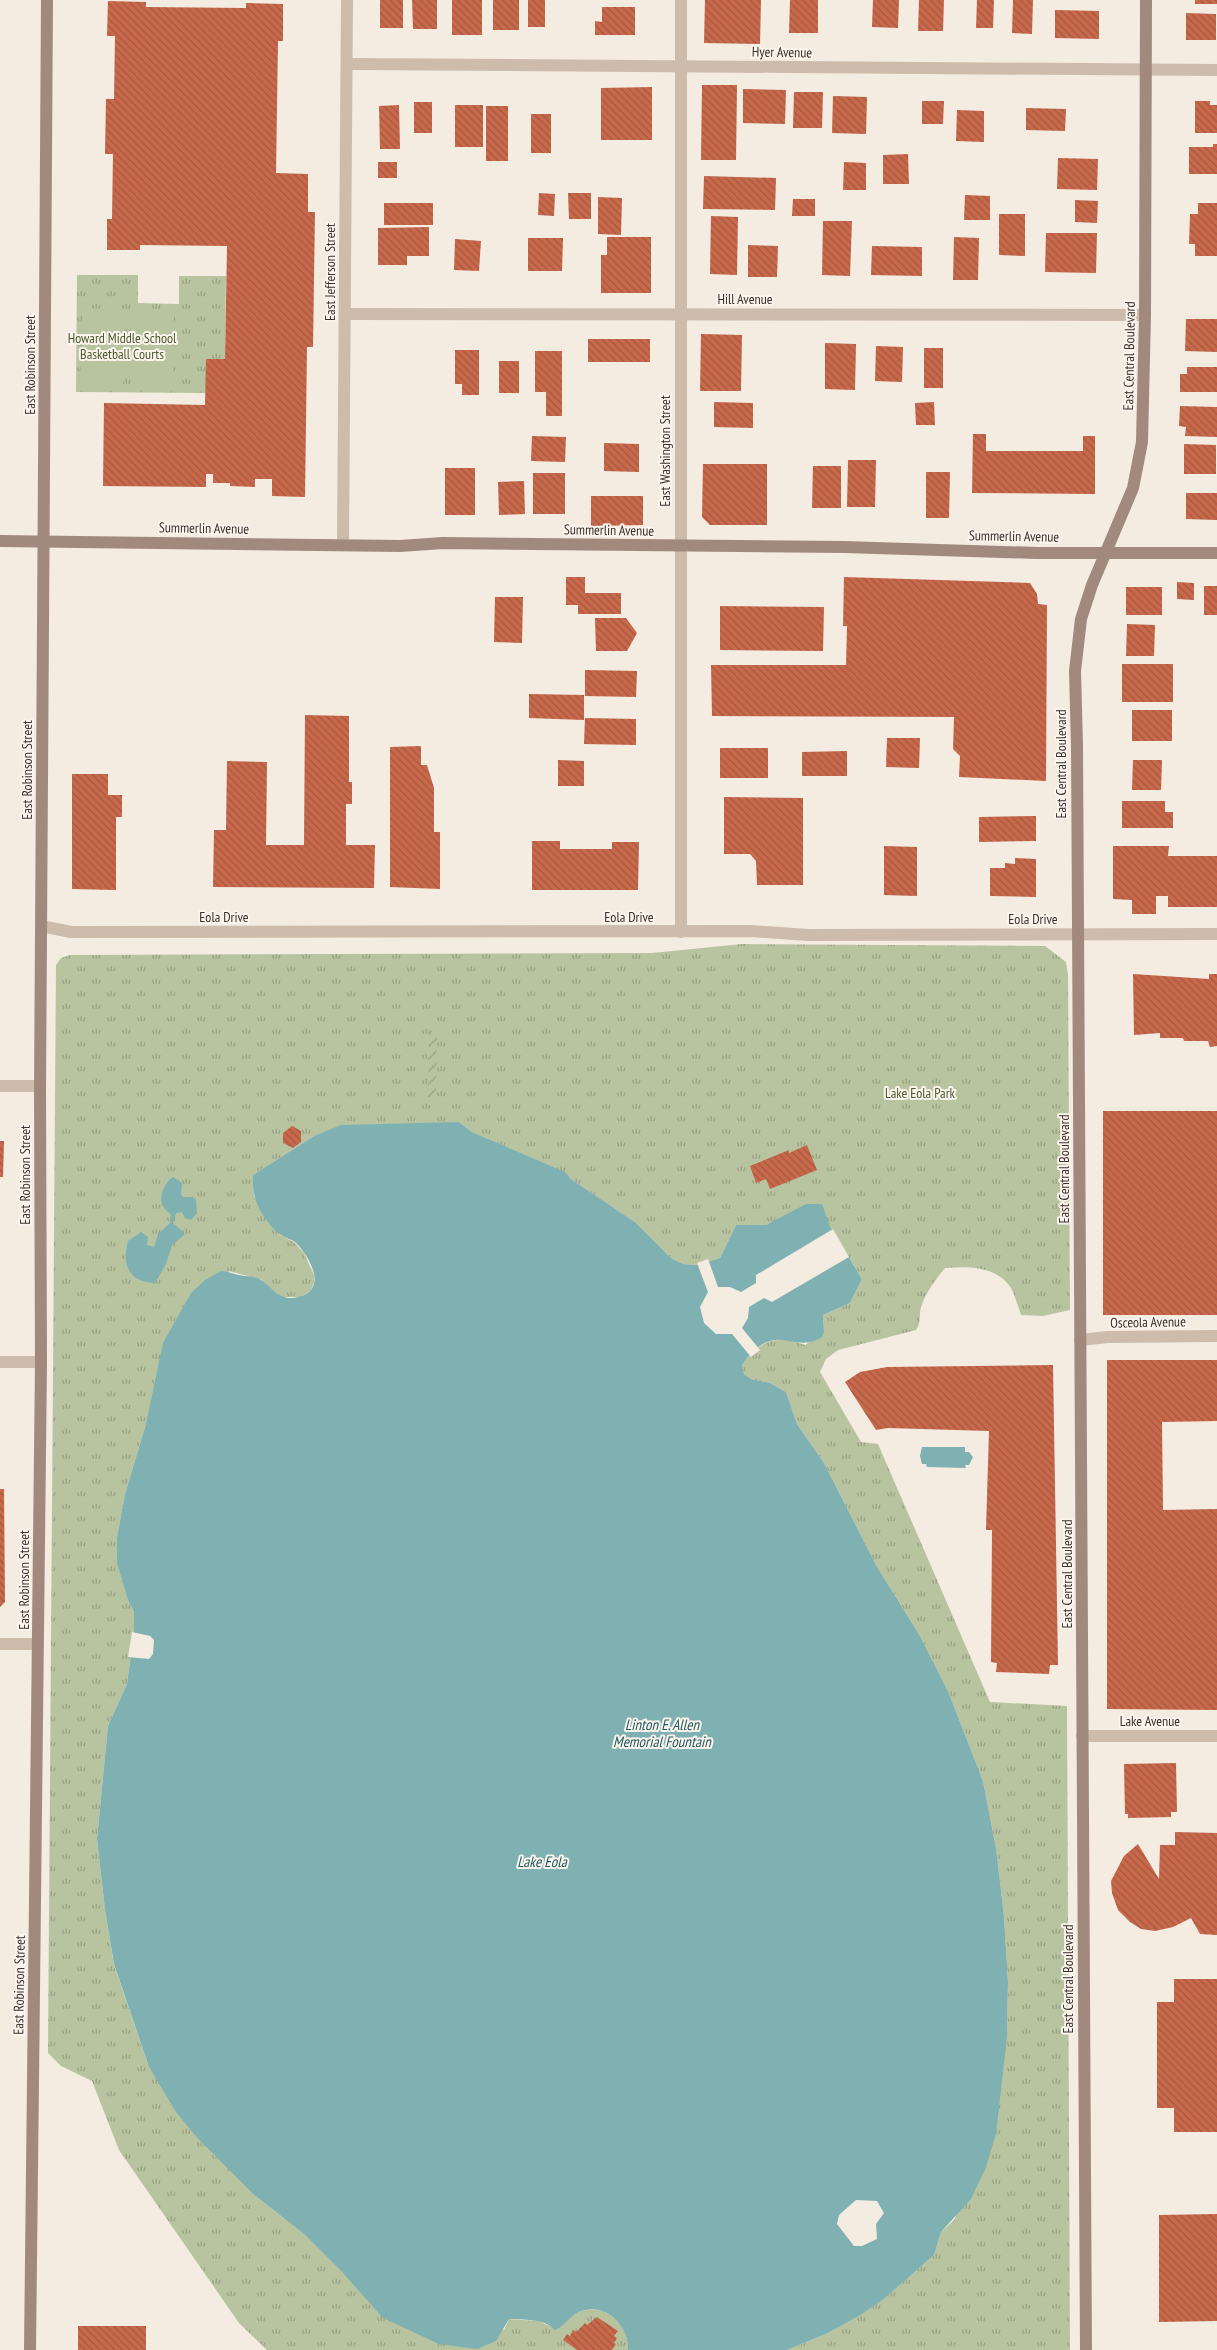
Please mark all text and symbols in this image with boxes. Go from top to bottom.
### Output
street label: Hyer Avenue [752,42,813,62]
street label: East Jefferson Street [321,223,339,321]
street label: Hill Avenue [717,290,773,308]
street label: East Central Boulevard [1119,301,1139,411]
street label: East Robinson Street [21,315,39,415]
park label: Howard Middle School Basketball Courts [68,329,177,363]
street label: East Washington Street [656,395,674,507]
street label: Summerlin Avenue [159,518,250,538]
street label: Summerlin Avenue [564,520,655,540]
street label: Summerlin Avenue [969,526,1060,546]
street label: East Central Boulevard [1052,709,1070,819]
street label: East Robinson Street [18,720,36,820]
street label: Eola Drive [199,908,249,926]
street label: Eola Drive [604,908,654,926]
street label: Eola Drive [1008,910,1058,928]
park label: Lake Eola Park [885,1084,956,1102]
street label: East Central Boulevard [1055,1114,1073,1224]
street label: East Robinson Street [16,1125,34,1225]
street label: Osceola Avenue [1110,1312,1186,1332]
street label: East Central Boulevard [1058,1519,1076,1629]
street label: East Robinson Street [15,1530,33,1630]
street label: Lake Avenue [1120,1712,1180,1730]
water label: Linton E. Allen Memorial Fountain [613,1715,712,1751]
water label: Lake Eola [517,1852,568,1871]
street label: East Central Boulevard [1059,1924,1077,2034]
street label: East Robinson Street [9,1935,29,2035]

